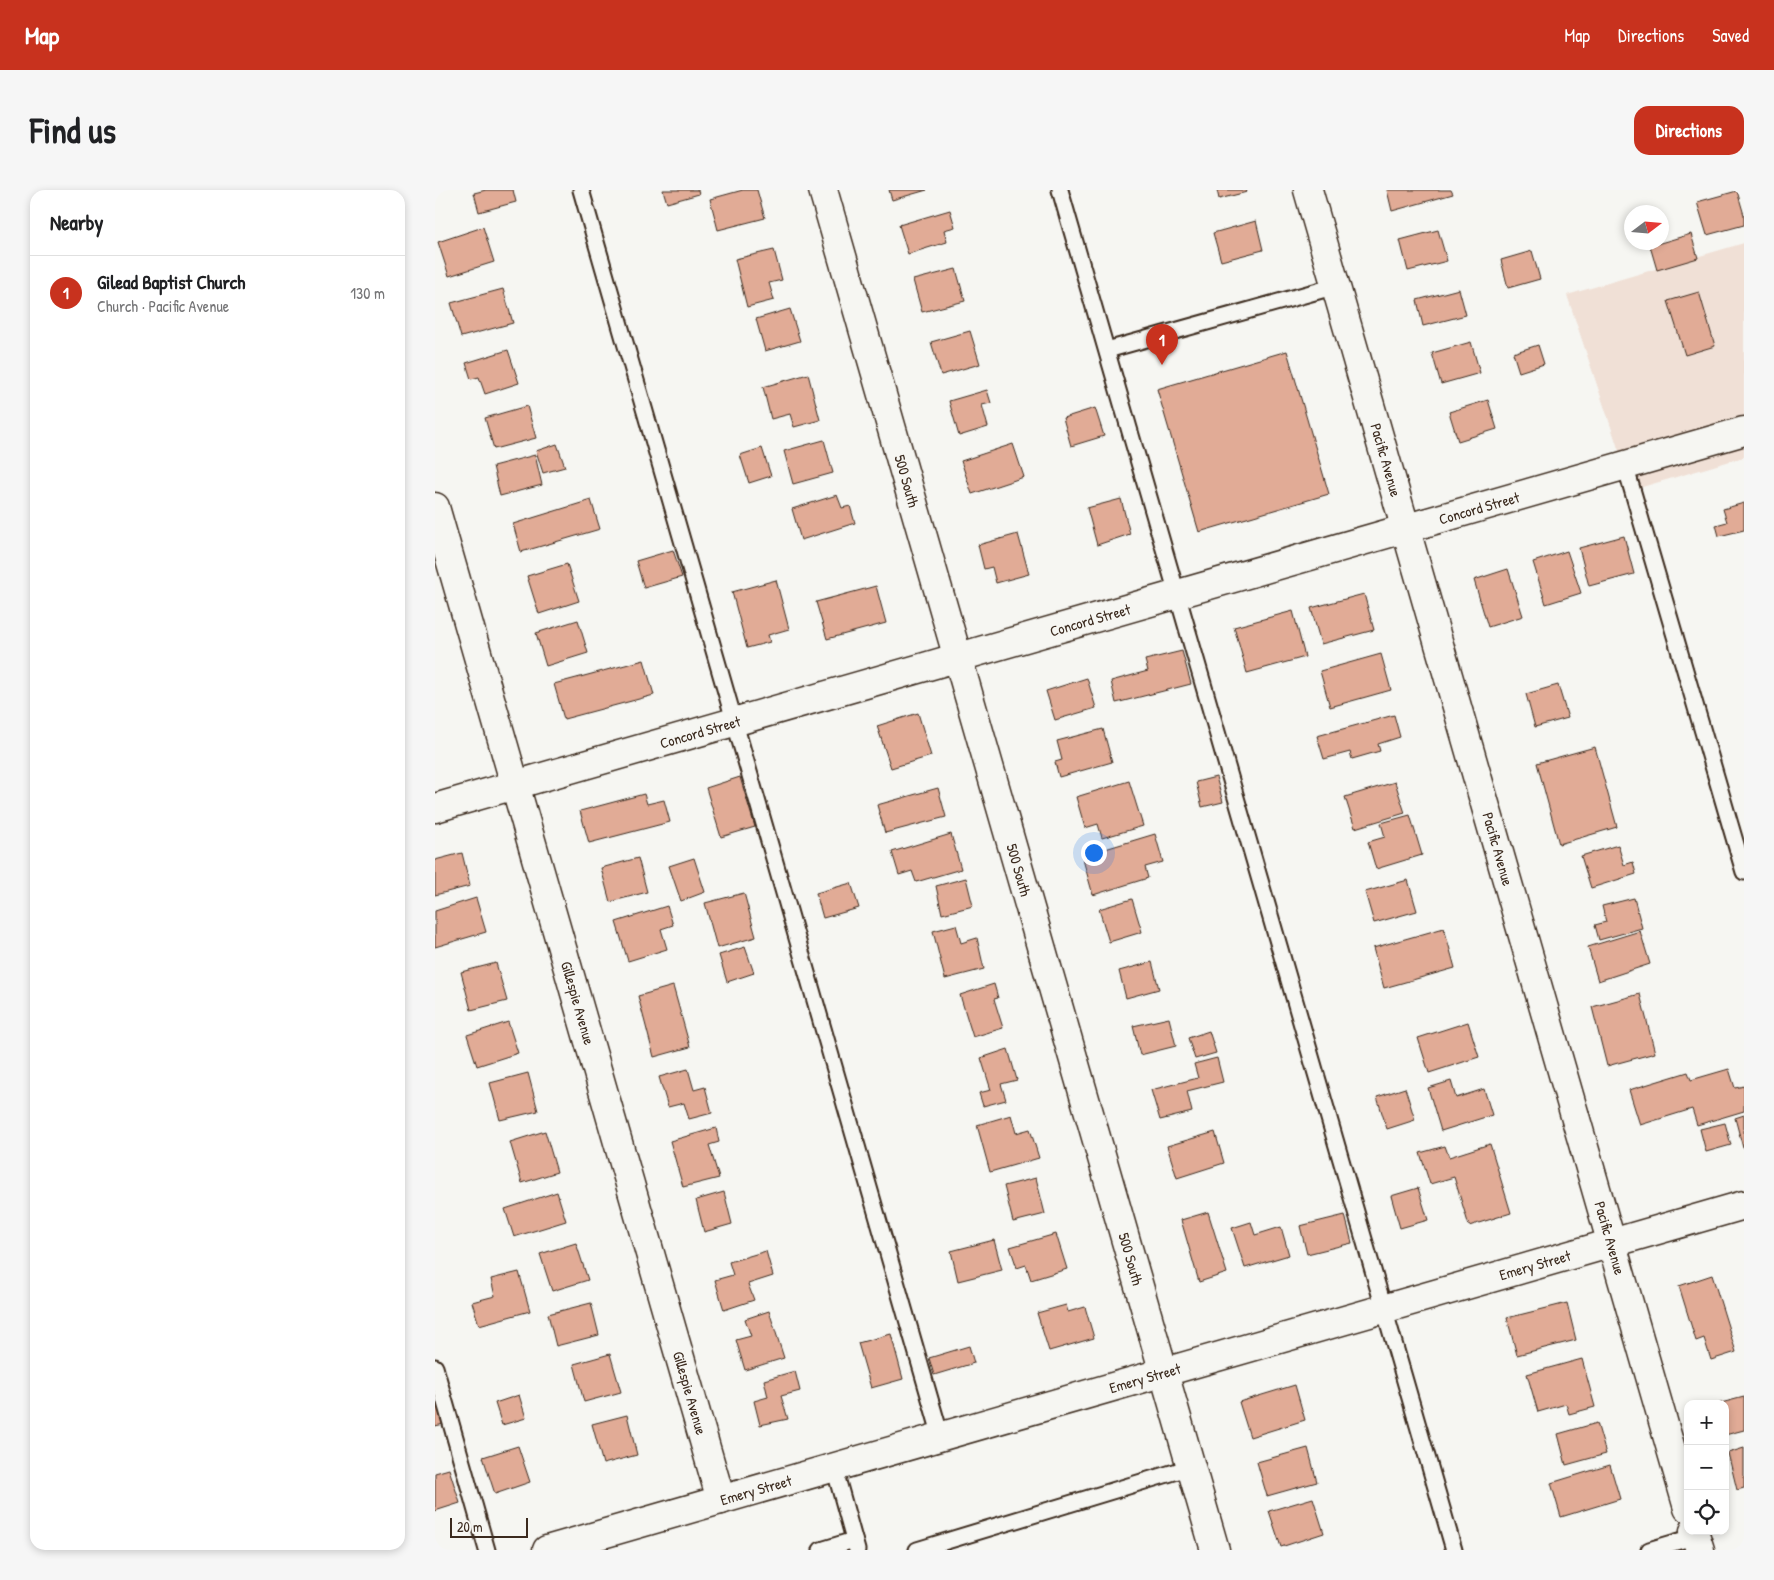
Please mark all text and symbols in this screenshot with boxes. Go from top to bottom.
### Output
text: Map [25,19,59,51]
text: Map [1565,23,1590,48]
text: Directions [1618,23,1684,48]
text: Saved [1712,23,1749,48]
button: Directions [1634,106,1744,155]
text: Find us [30,107,116,154]
north arrow [1624,205,1669,250]
text: Nearby [50,208,103,237]
text: Gilead Baptist Church [97,269,245,295]
text: 1 [63,282,69,304]
text: 130 m [350,282,385,304]
text: Church · Pacific Avenue [97,295,229,317]
pin: 1 [1146,324,1178,365]
street label: Pacific Avenue [1365,421,1407,499]
street label: 500 South [890,452,924,510]
street label: Concord Street [1436,486,1523,530]
street label: Concord Street [1047,598,1134,642]
street label: Concord Street [657,710,744,754]
street label: Pacific Avenue [1477,810,1519,888]
your location [1081,840,1107,866]
street label: 500 South [1002,841,1036,899]
street label: Gillespie Avenue [556,959,600,1047]
street label: Pacific Avenue [1589,1199,1631,1277]
street label: 500 South [1114,1230,1148,1288]
street label: Emery Street [1497,1245,1574,1285]
street label: Gillespie Avenue [668,1349,712,1437]
street label: Emery Street [1107,1358,1184,1398]
map controls [1684,1400,1729,1535]
button: + [1684,1400,1729,1445]
button: − [1684,1445,1729,1490]
street label: Emery Street [718,1470,795,1510]
button: locate [1684,1490,1729,1535]
scale bar [450,1515,527,1538]
text: 20 m [457,1517,483,1536]

